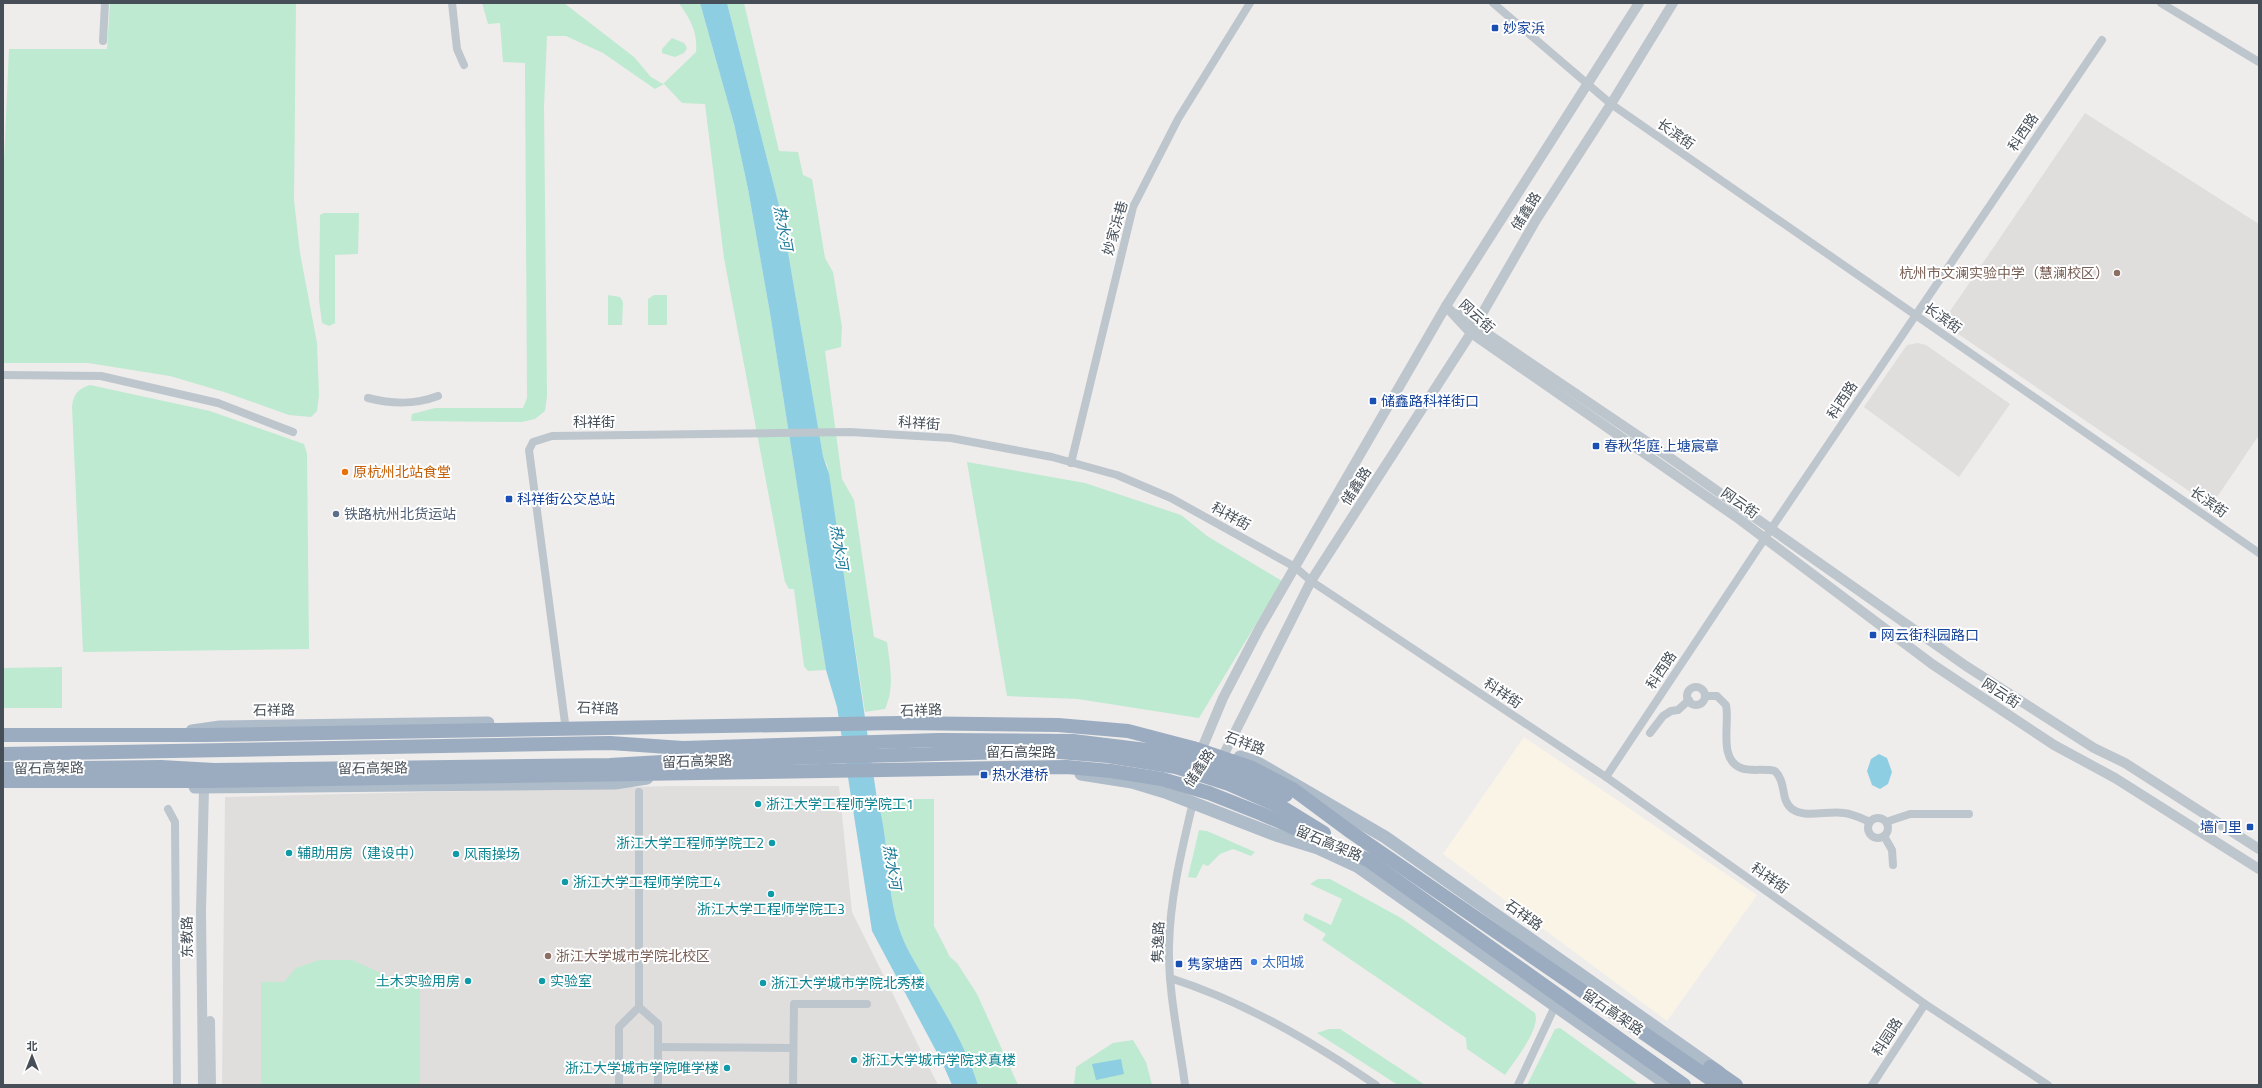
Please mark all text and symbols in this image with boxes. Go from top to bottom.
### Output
place label: 妙家浜 [1503,17,1545,38]
marker: 妙家浜 [1490,23,1500,33]
street label: 科西路 [2002,108,2043,155]
street label: 长滨街 [1653,113,1700,154]
street label: 储鑫路 [1506,187,1546,234]
street label: 妙家浜巷 [1097,198,1132,258]
water label: 热水河 [768,204,799,255]
place label: 杭州市文澜实验中学（慧澜校区） [1899,262,2109,283]
marker: 杭州市文澜实验中学（慧澜校区） [2112,268,2122,278]
street label: 网云街 [1455,294,1500,337]
street label: 长滨街 [1920,297,1967,338]
street label: 科西路 [1821,376,1862,423]
place label: 储鑫路科祥街口 [1381,390,1479,411]
marker: 储鑫路科祥街口 [1368,396,1378,406]
street label: 科祥街 [573,411,615,432]
street label: 科祥街 [897,411,941,434]
place label: 春秋华庭·上塘宸章 [1604,435,1719,456]
marker: 春秋华庭·上塘宸章 [1591,441,1601,451]
place label: 原杭州北站食堂 [353,461,451,482]
street label: 储鑫路 [1335,462,1376,509]
marker: 原杭州北站食堂 [340,467,350,477]
street label: 长滨街 [2186,481,2233,522]
street label: 网云街 [1717,482,1764,523]
place label: 科祥街公交总站 [517,488,615,509]
marker: 科祥街公交总站 [504,494,514,504]
street label: 科祥街 [1208,496,1255,535]
place label: 铁路杭州北货运站 [344,503,456,524]
marker: 铁路杭州北货运站 [331,509,341,519]
water label: 热水河 [825,523,855,574]
place label: 网云街科园路口 [1881,624,1979,645]
marker: 网云街科园路口 [1868,630,1878,640]
street label: 科西路 [1640,646,1681,693]
street label: 科祥街 [1480,672,1527,713]
street label: 网云街 [1978,672,2025,713]
street label: 石祥路 [577,696,619,719]
street label: 石祥路 [900,698,942,721]
street label: 石祥路 [253,699,295,720]
street label: 石祥路 [1222,725,1268,760]
street label: 留石高架路 [986,741,1056,762]
street label: 储鑫路 [1178,744,1219,791]
street label: 留石高架路 [662,749,732,772]
street label: 留石高架路 [14,756,84,779]
street label: 留石高架路 [338,756,408,779]
place label: 热水港桥 [992,764,1048,785]
marker: 热水港桥 [979,770,989,780]
place label: 浙江大学工程师学院工1 [766,793,914,814]
marker: 浙江大学工程师学院工1 [753,799,763,809]
place label: 墙门里 [2200,816,2242,837]
street label: 留石高架路 [1293,819,1366,866]
marker: 墙门里 [2245,822,2255,832]
place label: 浙江大学工程师学院工2 [616,832,764,853]
marker: 浙江大学工程师学院工2 [767,838,777,848]
place label: 辅助用房（建设中） [297,842,423,863]
place label: 风雨操场 [464,843,520,864]
water label: 热水河 [878,843,908,894]
marker: 辅助用房（建设中） [284,848,294,858]
marker: 风雨操场 [451,849,461,859]
street label: 科祥街 [1747,857,1794,898]
place label: 浙江大学工程师学院工4 [573,871,721,892]
marker: 浙江大学工程师学院工4 [560,877,570,887]
marker: 浙江大学工程师学院工3 [766,889,776,899]
street label: 石祥路 [1501,894,1548,935]
place label: 浙江大学工程师学院工3 [697,898,845,919]
street label: 东教路 [176,916,197,958]
street label: 隽逸路 [1146,921,1169,963]
place label: 浙江大学城市学院北校区 [556,945,710,966]
marker: 浙江大学城市学院北校区 [543,951,553,961]
place label: 太阳城 [1262,951,1304,972]
place label: 隽家塘西 [1187,953,1243,974]
marker: 太阳城 [1249,957,1259,967]
marker: 隽家塘西 [1174,959,1184,969]
place label: 土木实验用房 [376,970,460,991]
place label: 实验室 [550,970,592,991]
place label: 浙江大学城市学院北秀楼 [771,972,925,993]
marker: 土木实验用房 [463,976,473,986]
marker: 实验室 [537,976,547,986]
marker: 浙江大学城市学院北秀楼 [758,978,768,988]
street label: 留石高架路 [1578,983,1648,1040]
street label: 科园路 [1866,1013,1907,1060]
north arrow [12,1036,52,1076]
text: 北 [27,1038,38,1054]
place label: 浙江大学城市学院求真楼 [862,1049,1016,1070]
marker: 浙江大学城市学院求真楼 [849,1055,859,1065]
place label: 浙江大学城市学院唯学楼 [565,1057,719,1078]
marker: 浙江大学城市学院唯学楼 [722,1063,732,1073]

